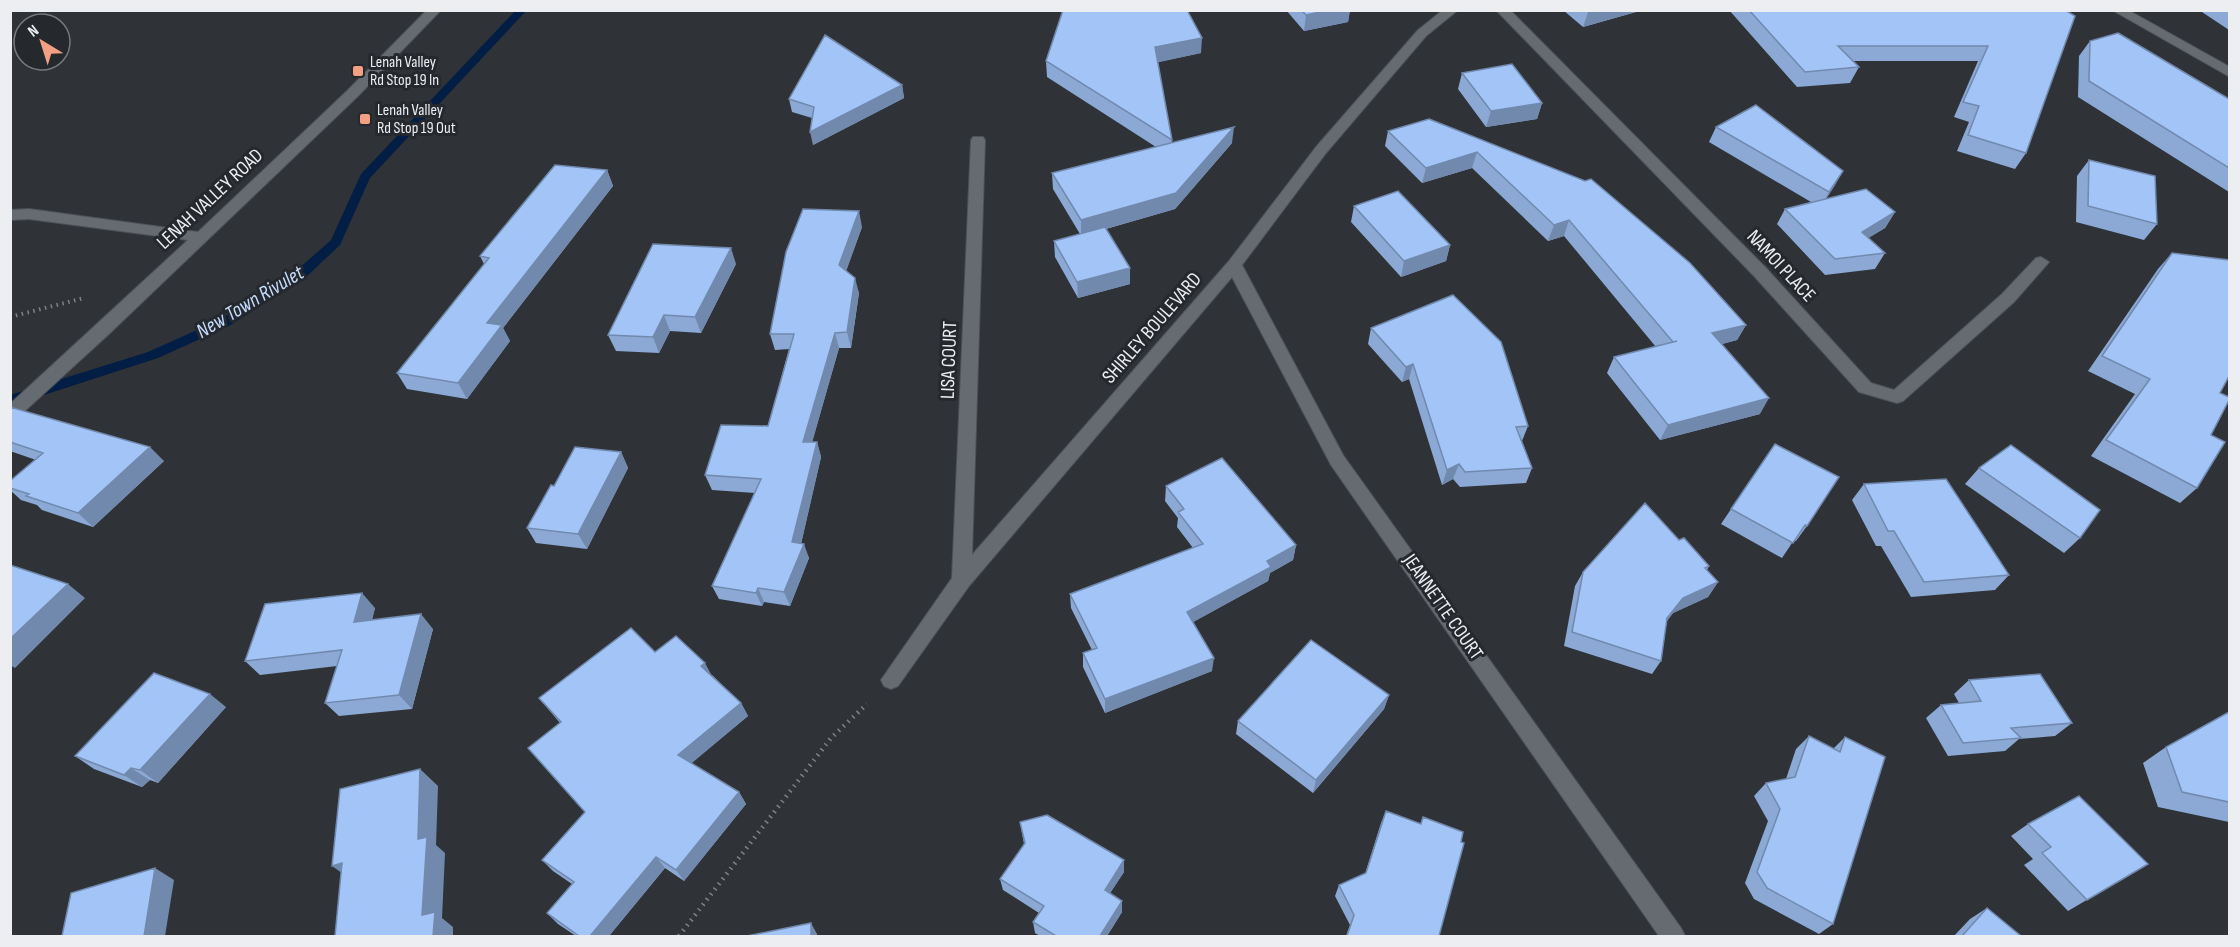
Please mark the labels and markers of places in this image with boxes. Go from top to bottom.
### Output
place label: Lenah Valley Rd Stop 19 In [370,53,439,90]
marker: Lenah Valley Rd Stop 19 In [351,64,365,78]
place label: Lenah Valley Rd Stop 19 Out [377,101,456,138]
marker: Lenah Valley Rd Stop 19 Out [358,112,372,126]

